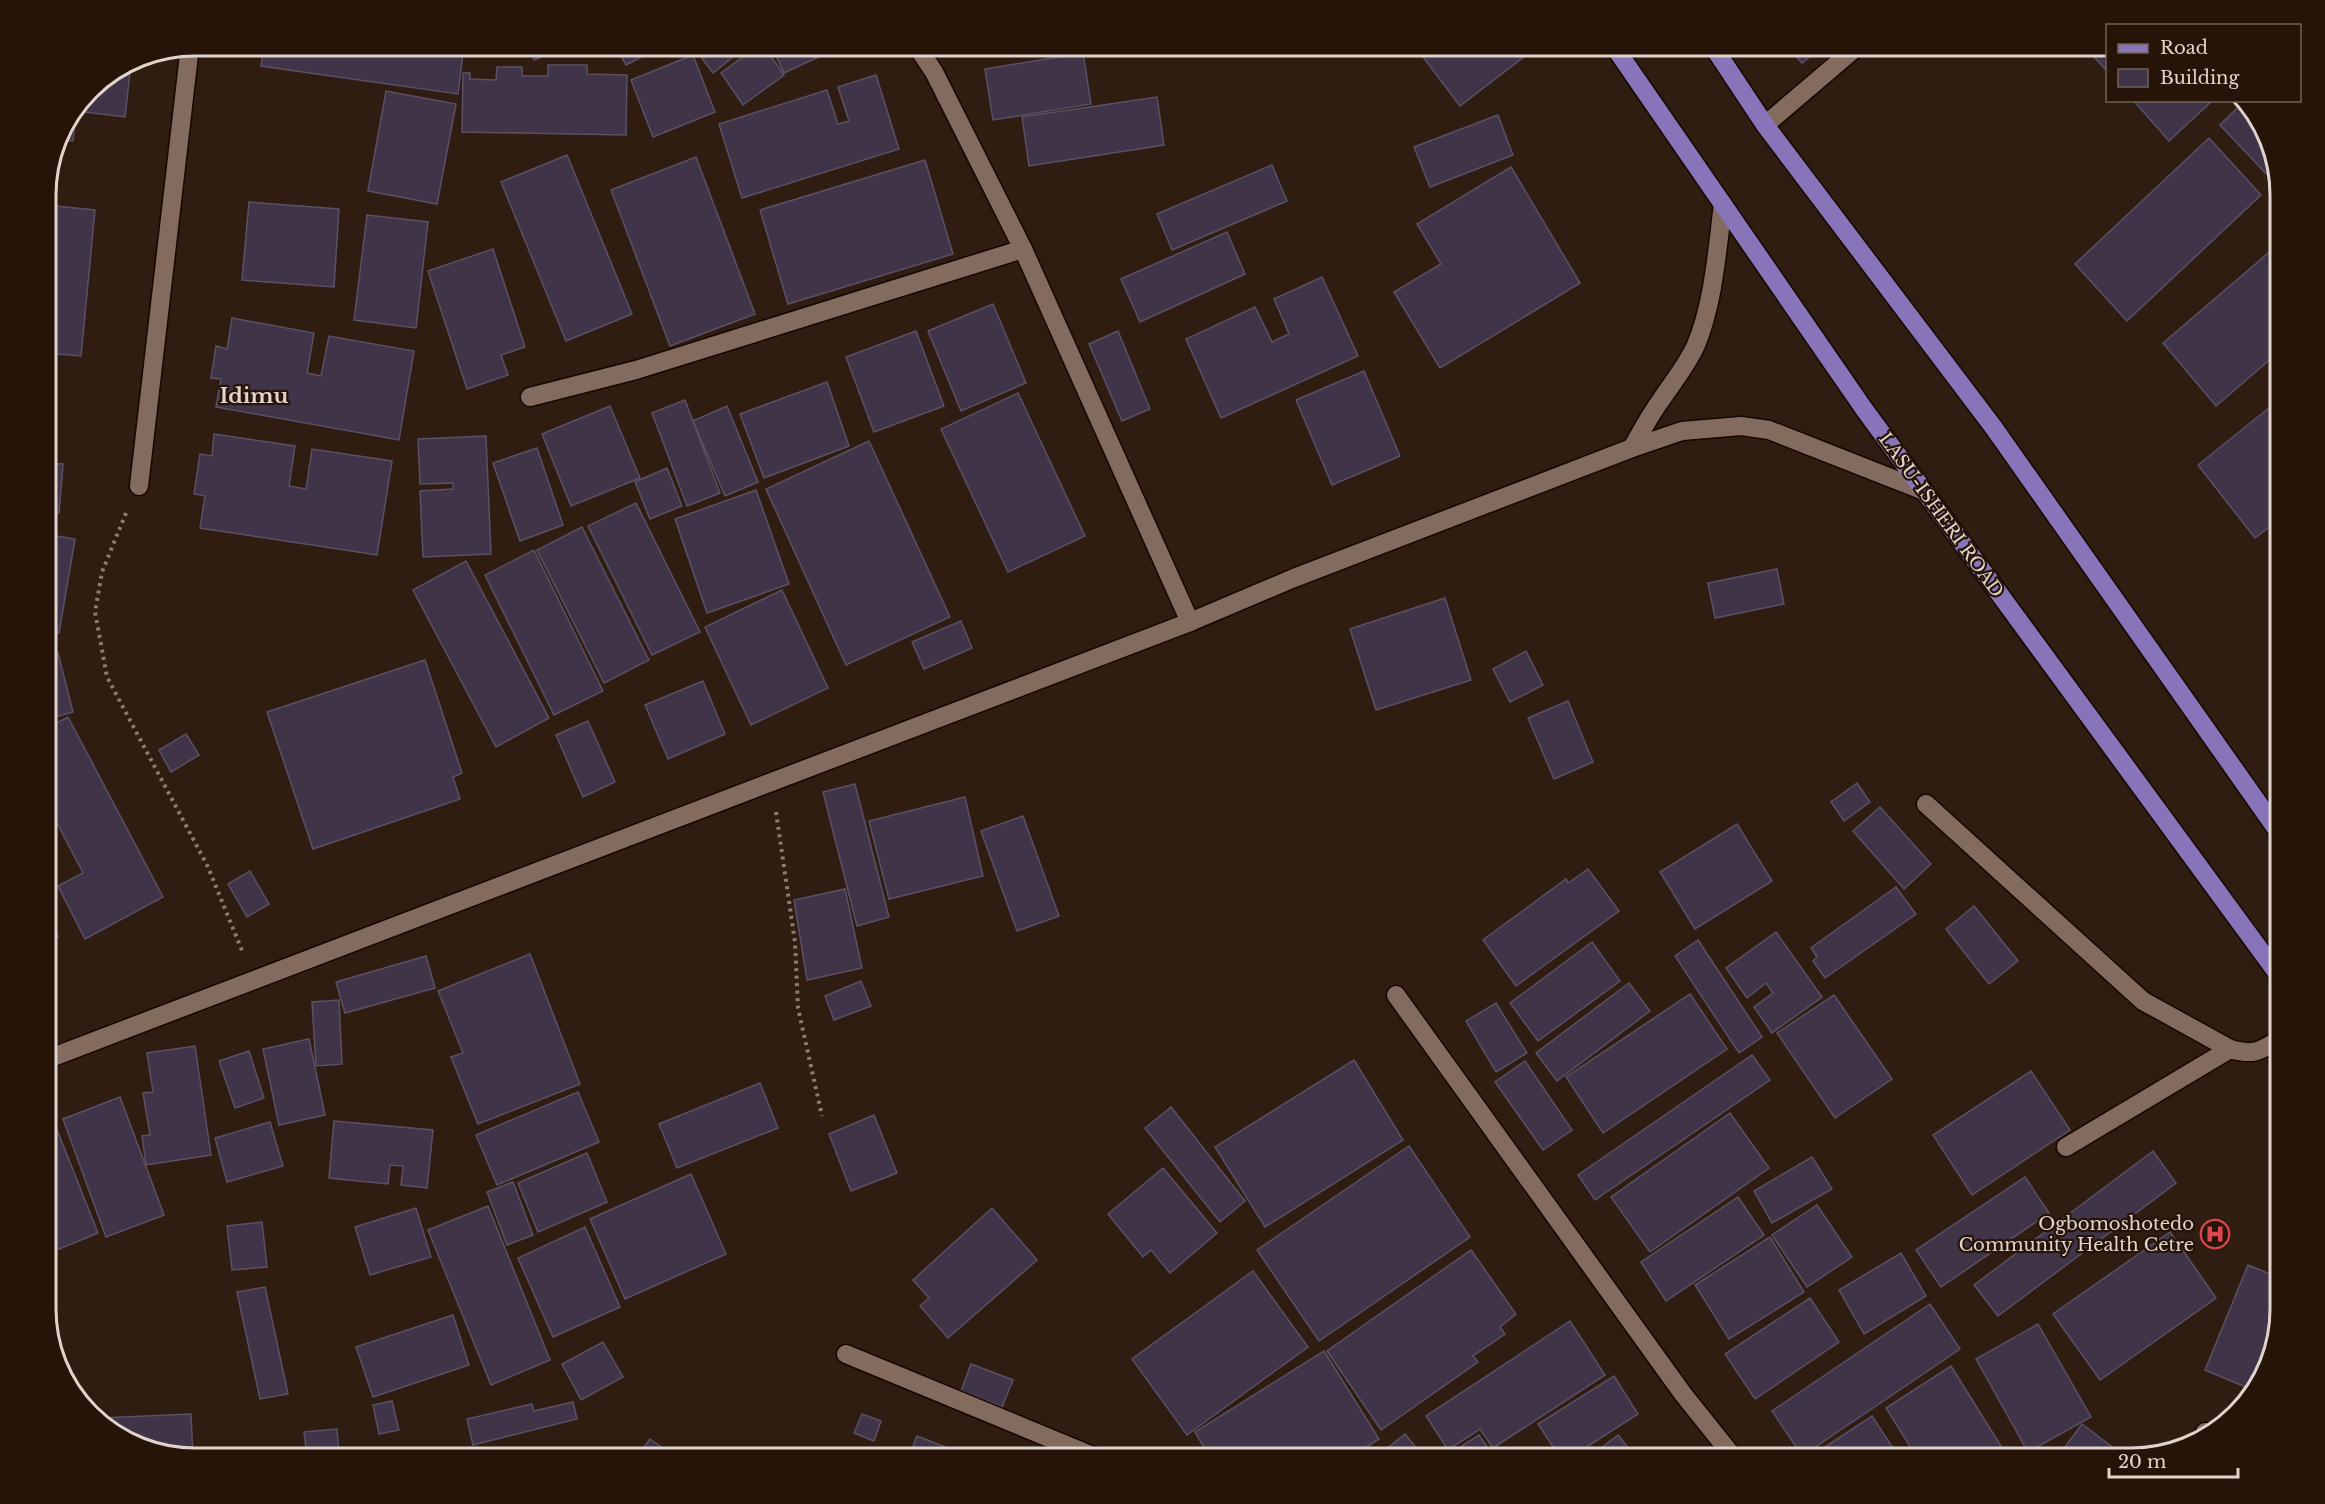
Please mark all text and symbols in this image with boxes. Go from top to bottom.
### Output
legend [2106,24,2301,102]
text: Road [2160,37,2208,59]
text: Building [2160,67,2239,89]
district label: Idimu [220,383,289,409]
street label: LASU-ISHERI ROAD [1874,429,2008,601]
place label: Ogbomoshotedo Community Health Cetre [1959,1213,2194,1256]
hospital icon: Ogbomoshotedo Community Health Cetre [2199,1218,2231,1250]
scale bar [2109,1441,2238,1479]
text: 20 m [2118,1451,2166,1473]

